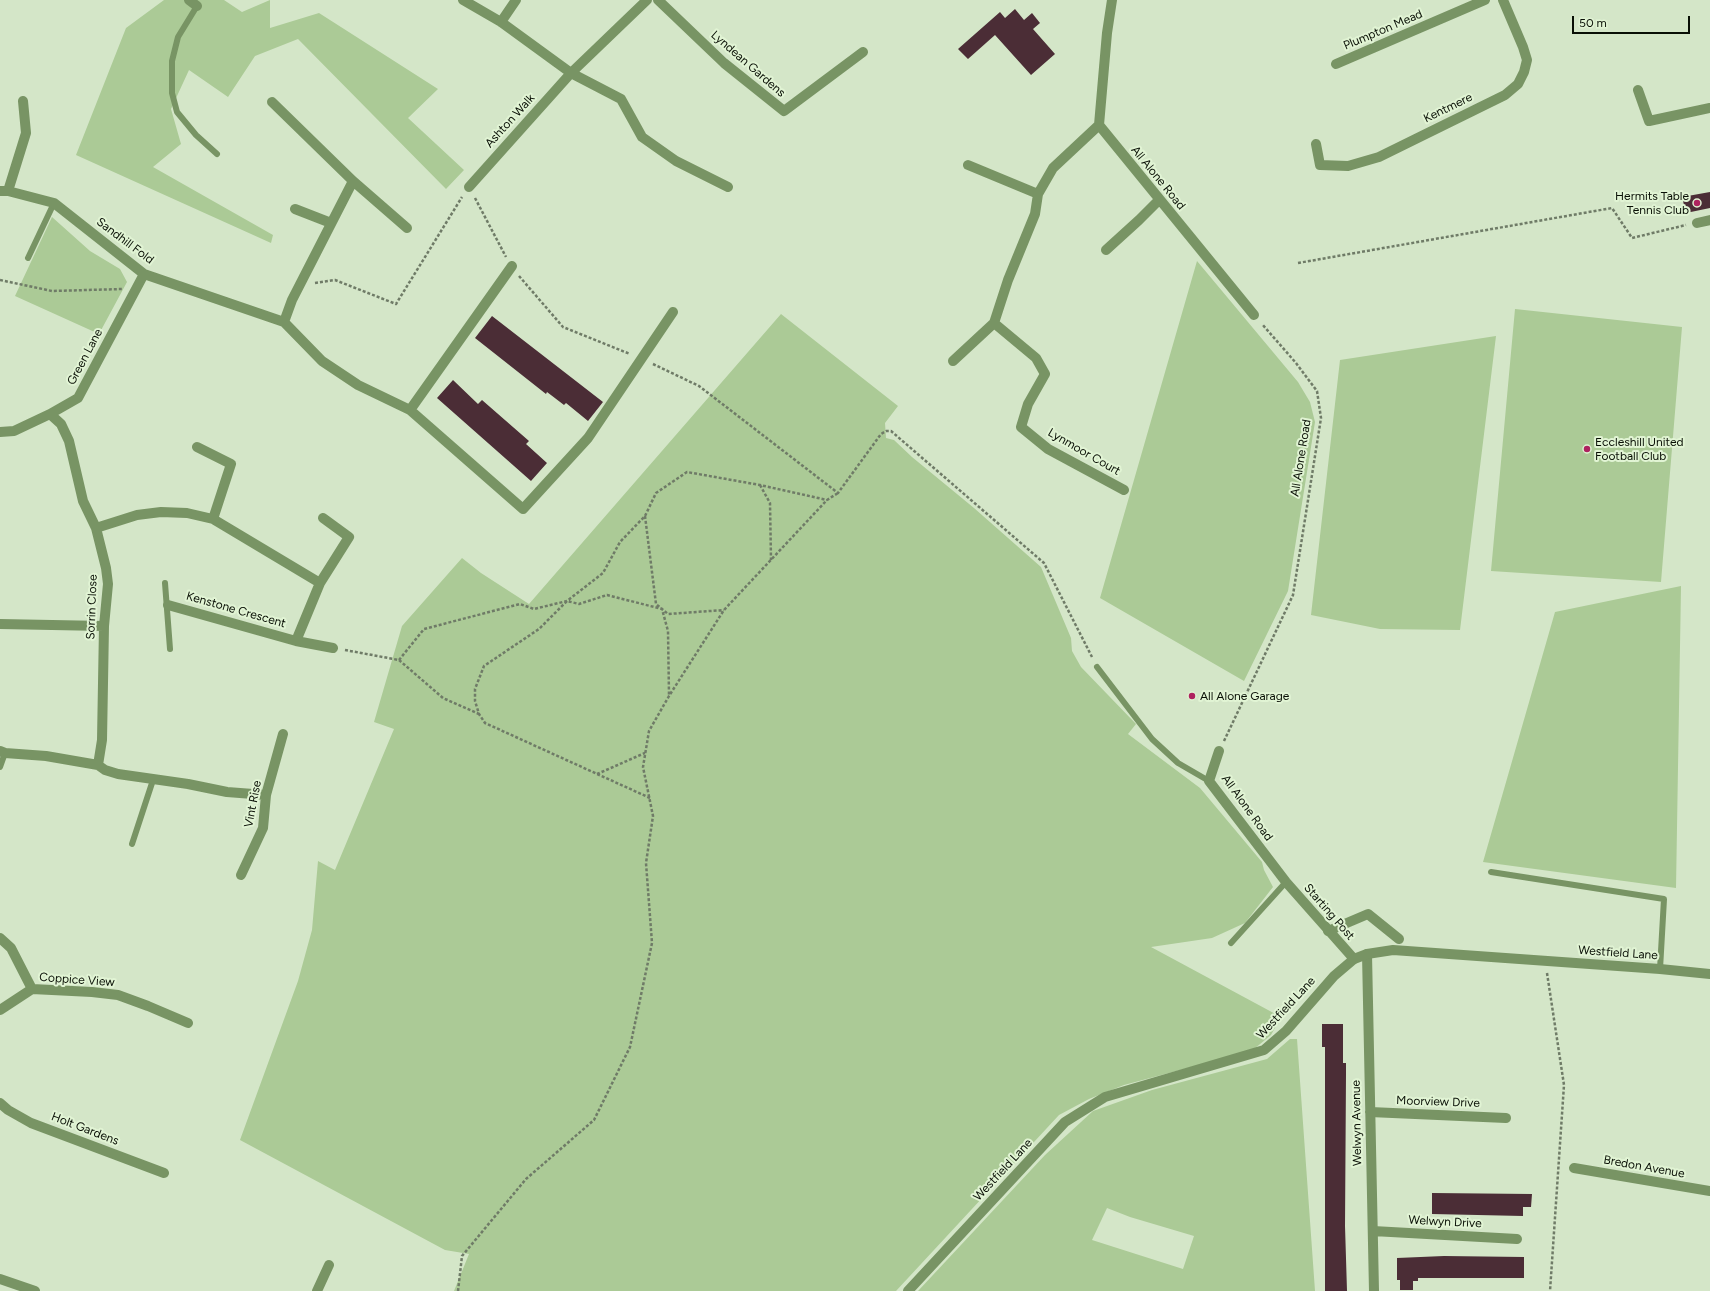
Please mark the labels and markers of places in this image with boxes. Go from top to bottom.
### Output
place label: Hermits Table Tennis Club [1615,189,1689,217]
marker: Hermits Table Tennis Club [1692,198,1702,208]
place label: Eccleshill United Football Club [1595,435,1684,463]
marker: Eccleshill United Football Club [1582,444,1592,454]
place label: All Alone Garage [1200,689,1289,703]
marker: All Alone Garage [1187,691,1197,701]

